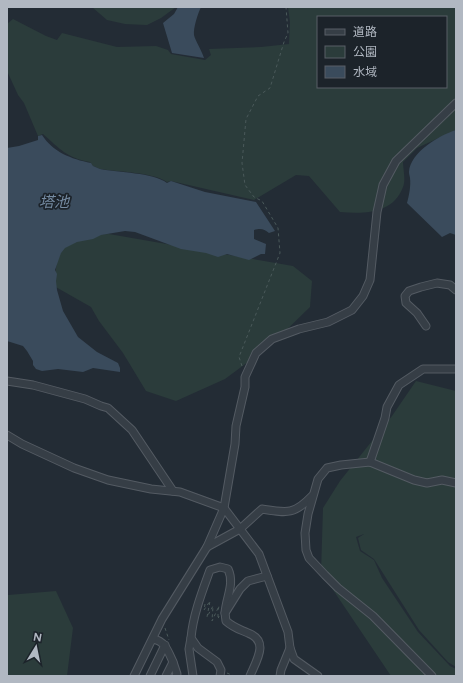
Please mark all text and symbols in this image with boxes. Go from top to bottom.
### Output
legend [317,16,447,88]
text: 道路 [353,25,377,39]
text: 公園 [353,45,377,59]
text: 水域 [353,65,377,79]
water label: 塔池 [39,193,71,211]
north arrow [16,627,56,667]
text: N [32,631,43,645]

